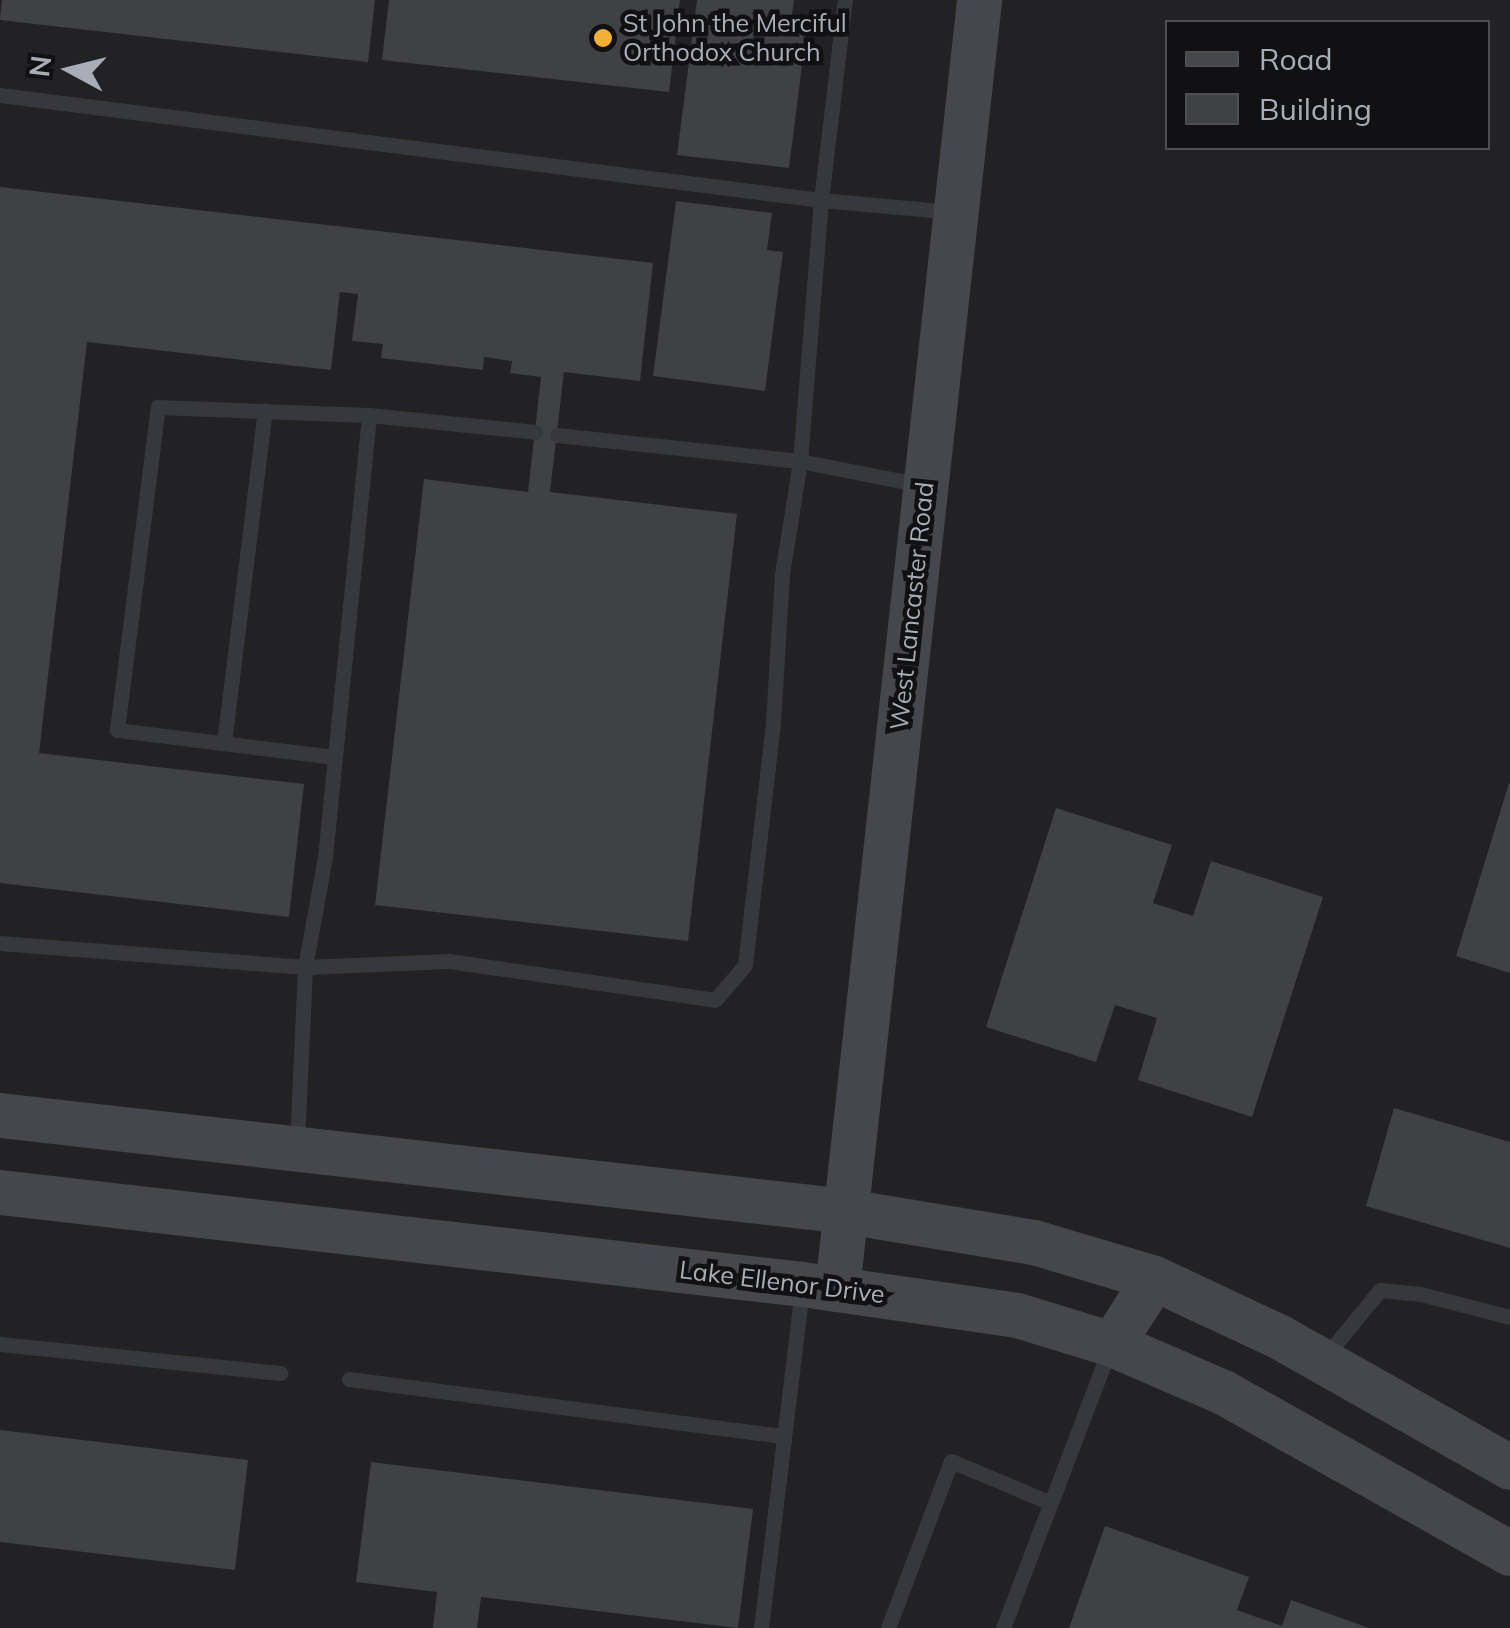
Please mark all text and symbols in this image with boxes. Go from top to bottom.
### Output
place label: St John the Merciful Orthodox Church [623,9,847,68]
north arrow [20,20,120,120]
legend [1165,20,1490,150]
marker: St John the Merciful Orthodox Church [592,27,614,49]
text: Road [1259,40,1333,78]
text: N [21,54,58,79]
text: Building [1259,90,1372,128]
street label: West Lancaster Road [884,480,940,732]
street label: Lake Ellenor Drive [678,1255,886,1309]

